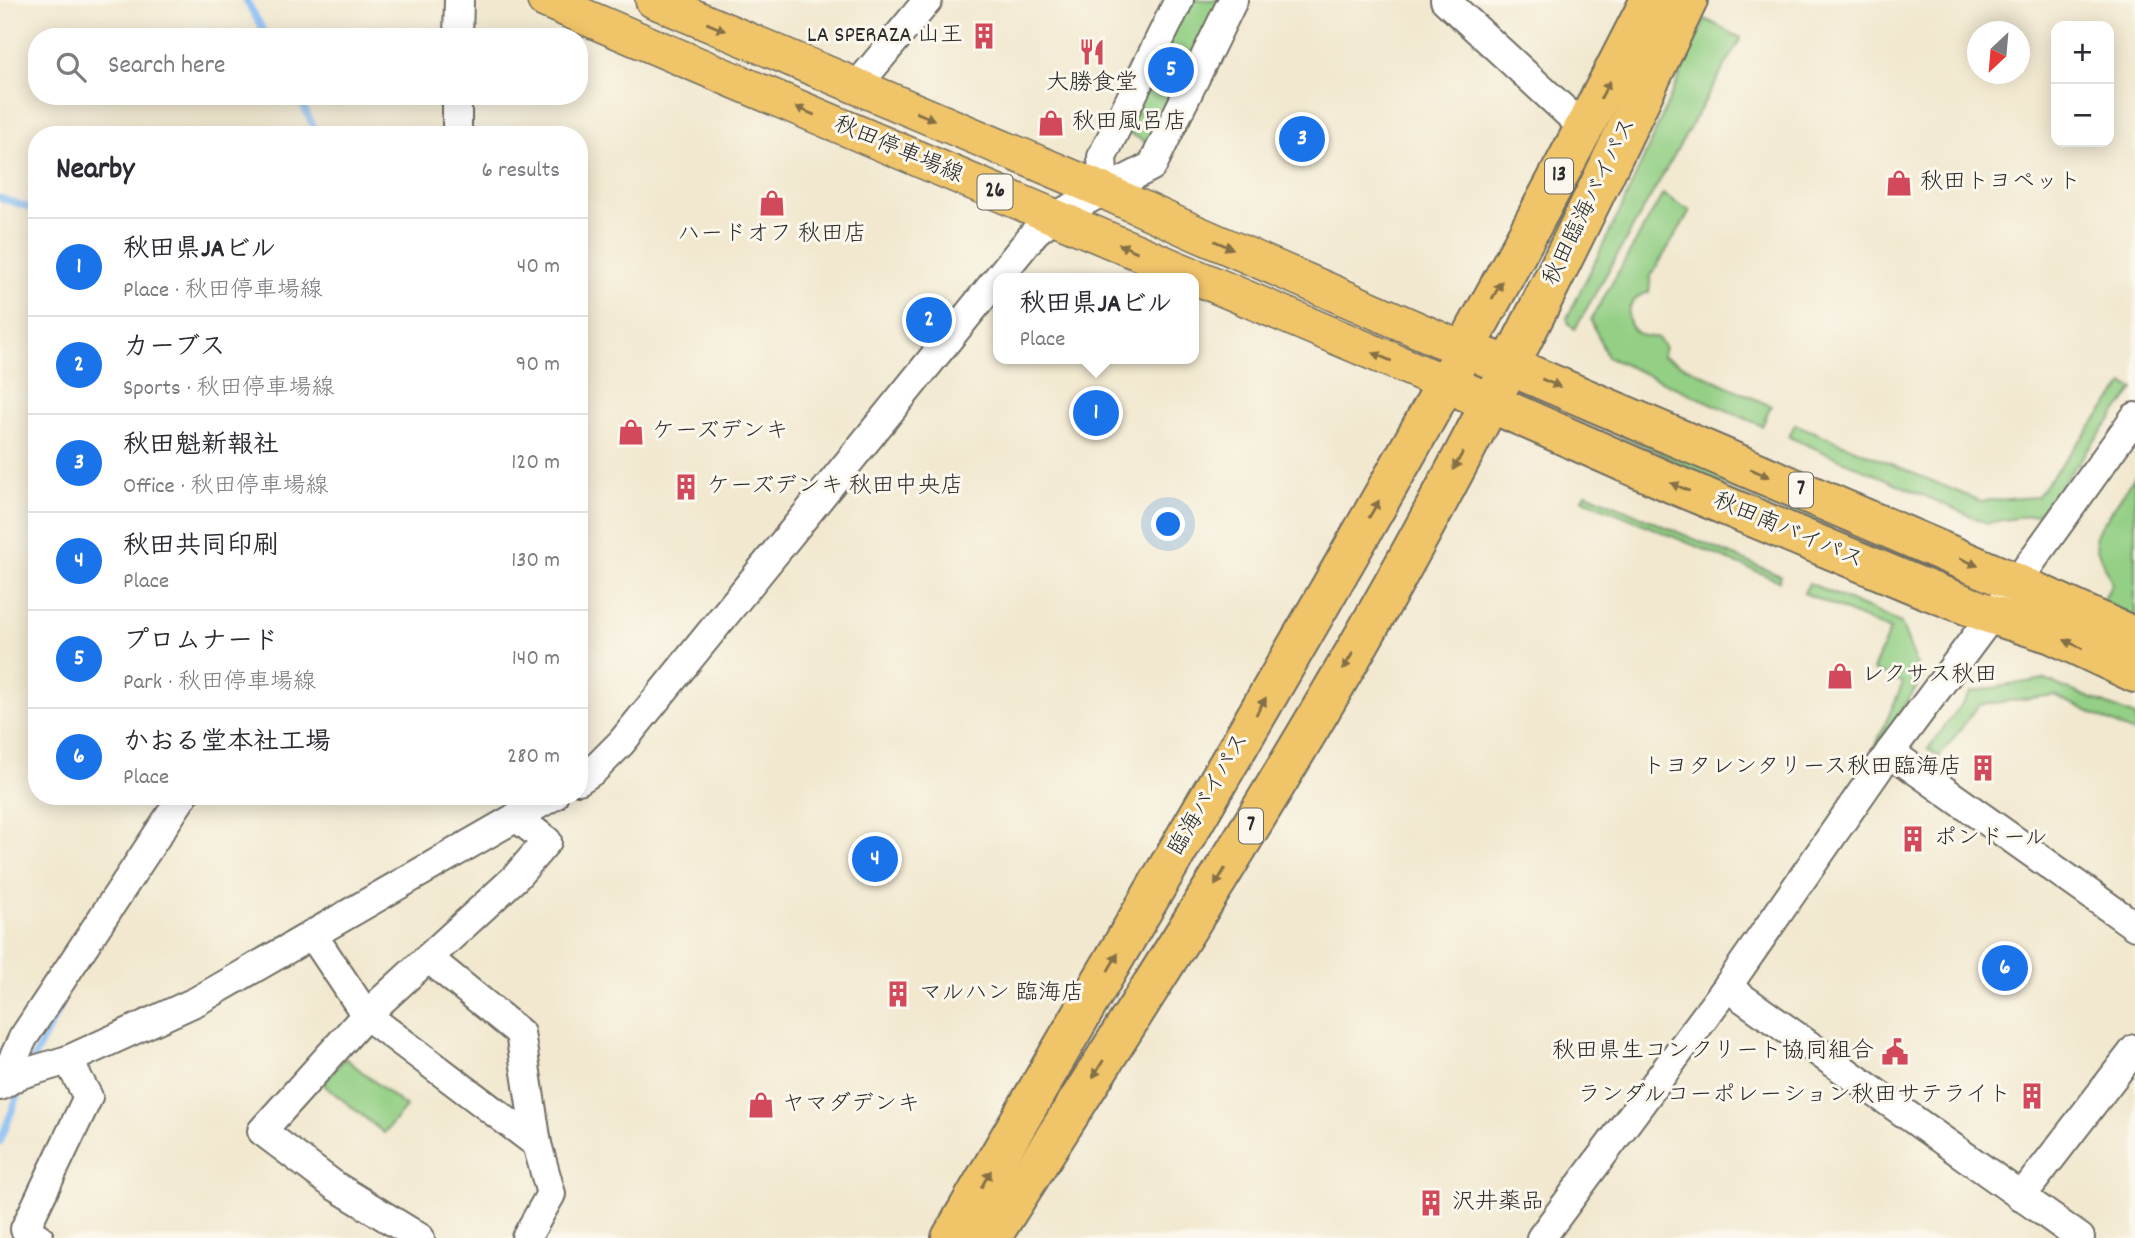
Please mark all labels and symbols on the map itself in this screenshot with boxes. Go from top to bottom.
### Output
place label: LA SPERAZA 山王 [807,20,963,53]
building icon: LA SPERAZA 山王 [969,21,999,51]
north arrow [1967,21,2030,84]
one-way arrow [705,22,726,33]
restaurant icon: 大勝食堂 [1077,37,1107,67]
pin: 5 [1148,44,1194,96]
place label: 大勝食堂 [1046,68,1138,101]
one-way arrow [1598,79,1610,99]
one-way arrow [795,105,816,116]
place label: 秋田風呂店 [1072,107,1187,140]
shop icon: 秋田風呂店 [1036,108,1066,138]
street label: 秋田停車場線 [828,109,968,193]
one-way arrow [915,110,935,122]
street label: 秋田臨海バイパス [1536,112,1646,292]
pin: 3 [1279,113,1325,165]
road number: 13 [1545,158,1573,194]
place label: 秋田トヨペット [1920,167,2081,200]
shop icon: 秋田トヨペット [1884,168,1914,198]
road number: 26 [978,174,1012,210]
shop icon: ハードオフ 秋田店 [757,188,787,218]
place label: ハードオフ 秋田店 [677,219,867,252]
one-way arrow [1213,240,1234,251]
one-way arrow [1117,242,1138,253]
one-way arrow [1491,280,1503,300]
pin: 2 [906,294,952,346]
one-way arrow [1371,351,1392,362]
one-way arrow [1540,378,1561,389]
pin: 1 [1073,387,1119,439]
place label: ケーズデンキ [652,416,788,449]
shop icon: ケーズデンキ [616,417,646,447]
one-way arrow [1453,452,1465,472]
one-way arrow [1750,467,1771,478]
place label: ケーズデンキ 秋田中央店 [707,471,963,504]
building icon: ケーズデンキ 秋田中央店 [671,472,701,502]
road number: 7 [1789,472,1813,508]
one-way arrow [1670,481,1691,492]
street label: 秋田南バイパス [1708,485,1868,579]
one-way arrow [1368,499,1380,518]
your location [1151,507,1185,541]
one-way arrow [1959,556,1979,568]
one-way arrow [2063,638,2083,650]
one-way arrow [1342,651,1355,670]
place label: レクサス秋田 [1861,660,1997,693]
shop icon: レクサス秋田 [1825,661,1855,691]
one-way arrow [1255,697,1268,716]
street label: 臨海バイパス [1161,727,1259,863]
place label: トヨタレンタリース秋田臨海店 [1642,752,1962,785]
building icon: トヨタレンタリース秋田臨海店 [1968,753,1998,783]
road number: 7 [1239,808,1263,844]
place label: ポンドール [1934,823,2048,856]
building icon: ポンドール [1898,824,1928,854]
pin: 4 [852,833,898,885]
one-way arrow [1214,868,1226,887]
pin: 6 [1982,942,2028,994]
one-way arrow [1107,952,1119,971]
place label: マルハン 臨海店 [919,978,1084,1011]
building icon: マルハン 臨海店 [883,979,913,1009]
place label: 秋田県生コンクリート協同組合 [1552,1036,1874,1069]
public building icon: 秋田県生コンクリート協同組合 [1880,1037,1910,1067]
one-way arrow [1092,1060,1105,1079]
place label: ランダルコーポレーション秋田サテライト [1578,1080,2011,1113]
building icon: ランダルコーポレーション秋田サテライト [2017,1081,2047,1111]
place label: ヤマダデンキ [782,1089,920,1122]
shop icon: ヤマダデンキ [746,1090,776,1120]
one-way arrow [979,1169,991,1189]
place label: 沢井薬品 [1452,1187,1544,1220]
building icon: 沢井薬品 [1416,1188,1446,1218]

